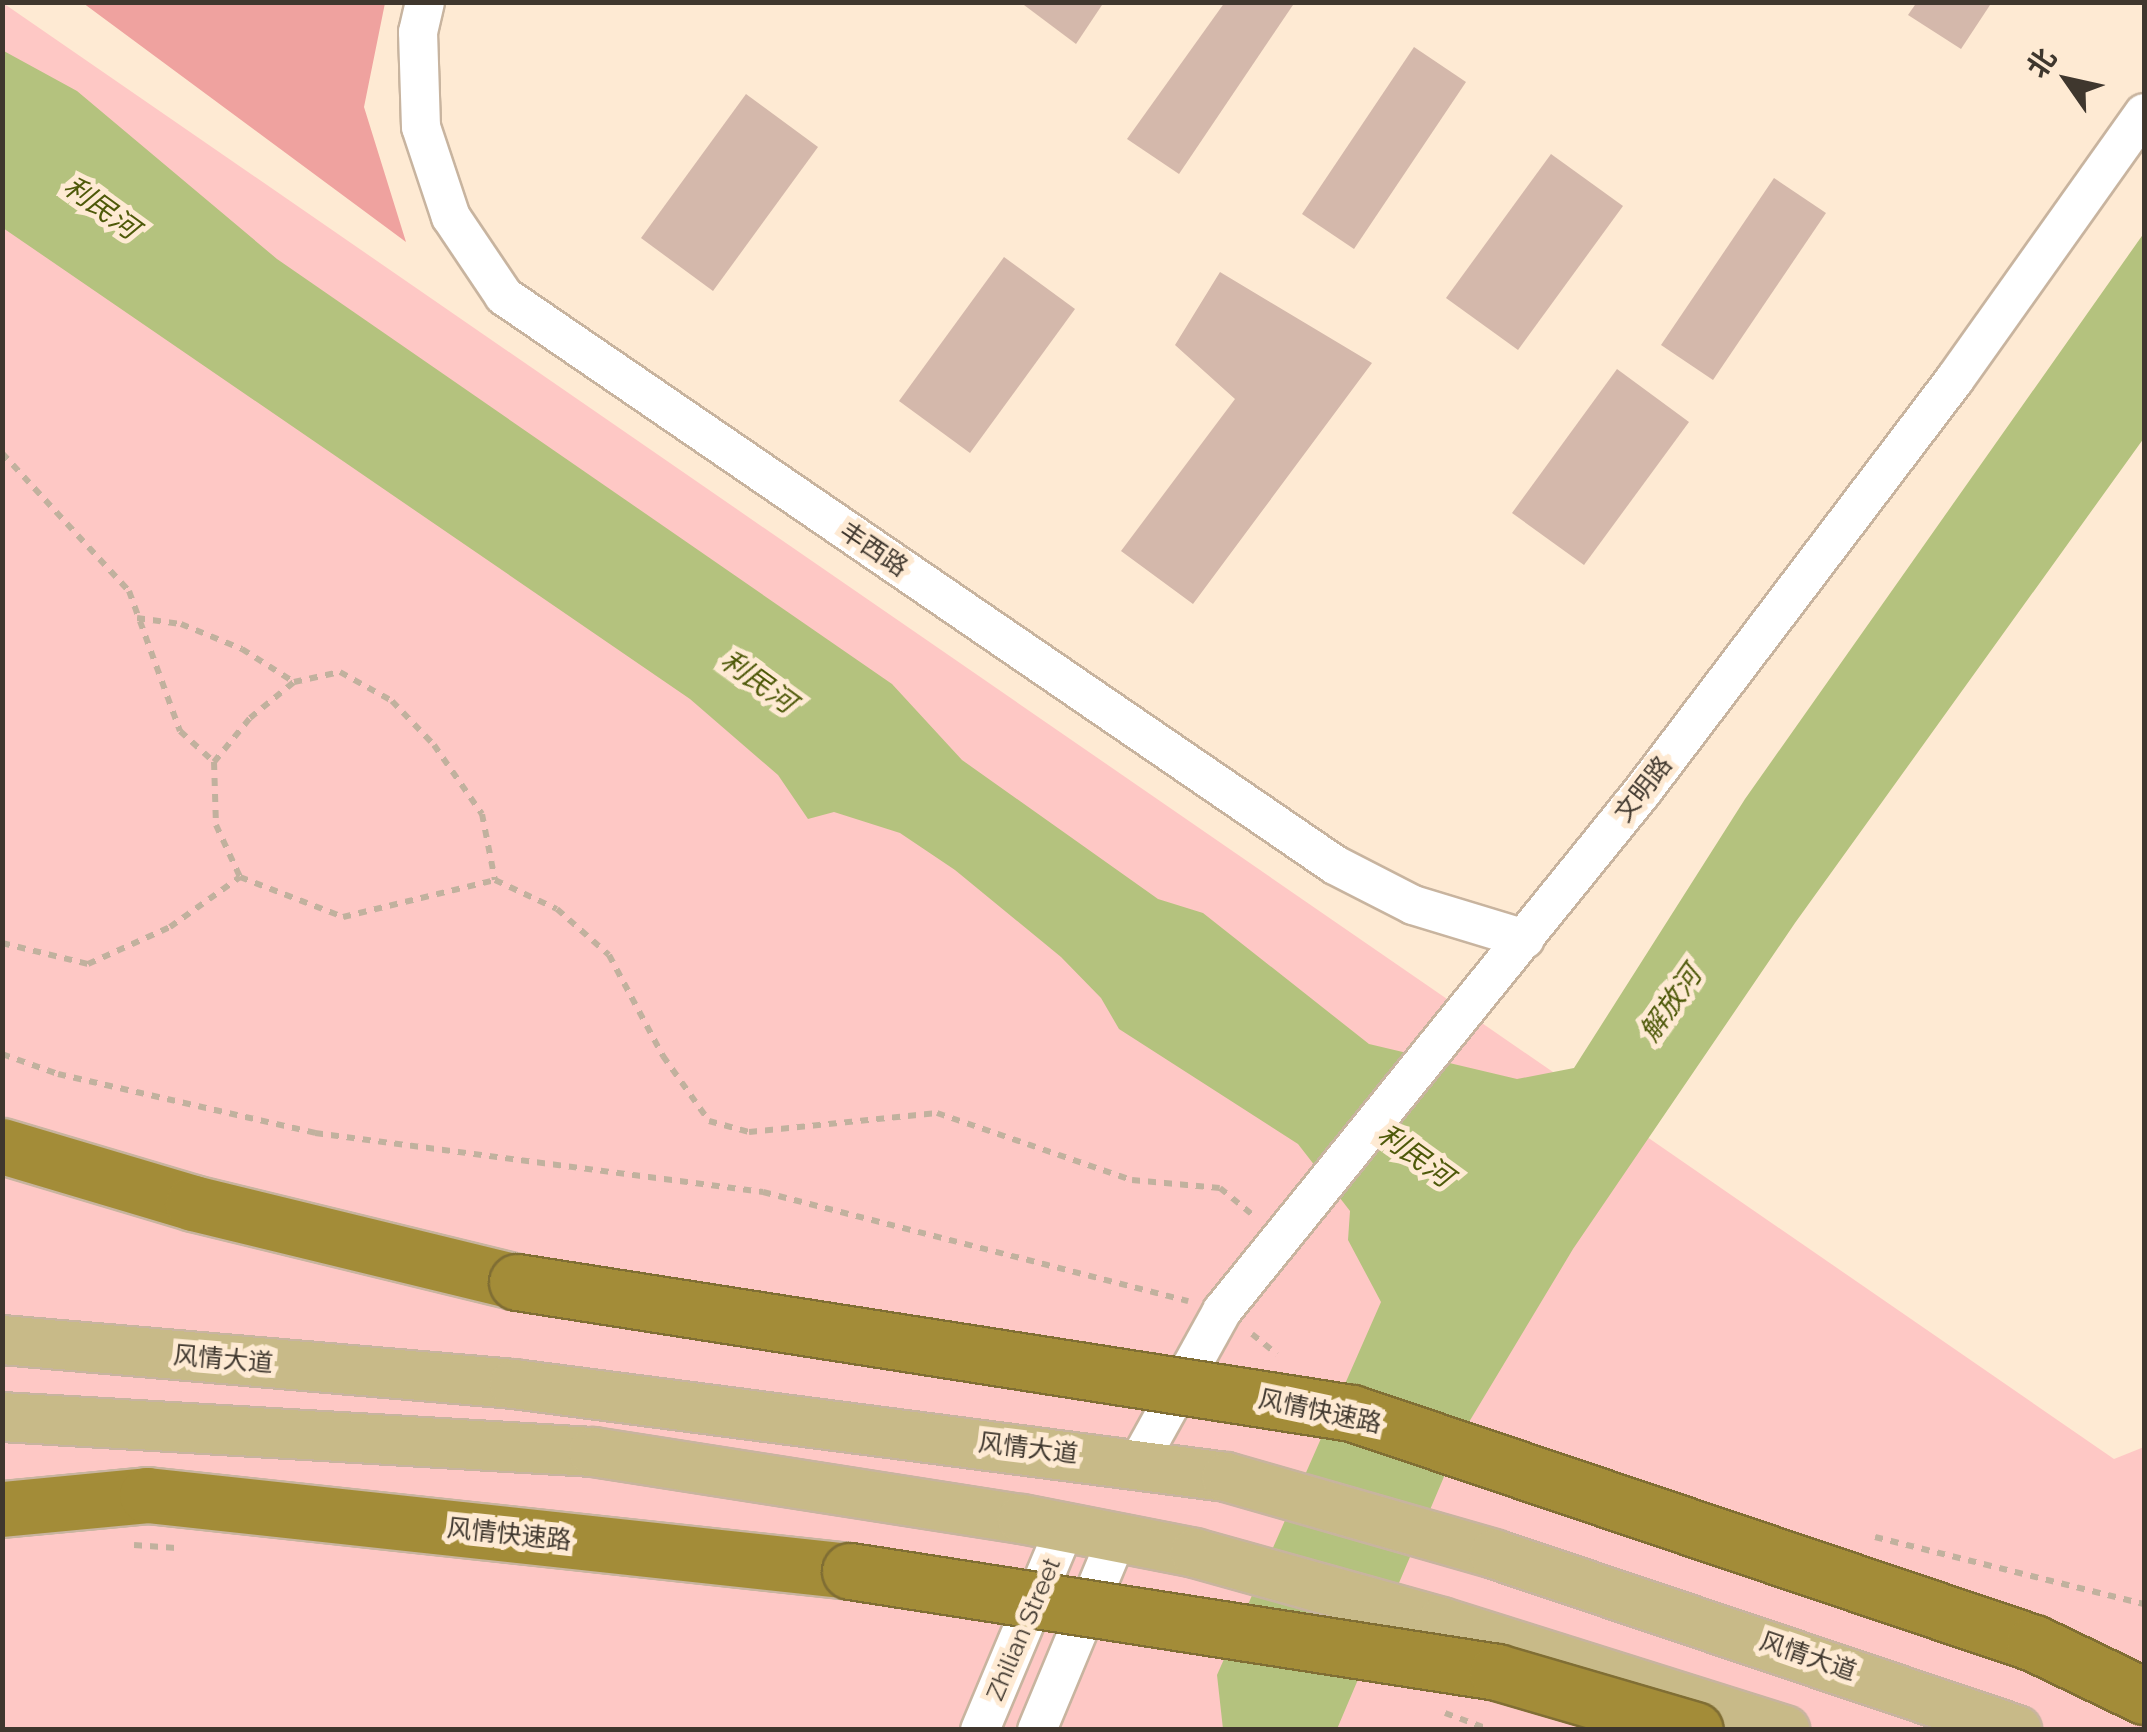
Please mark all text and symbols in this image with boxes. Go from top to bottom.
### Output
north arrow [2017,30,2117,130]
text: 北 [2020,42,2063,84]
water label: 利民河 [57,170,145,246]
street label: 丰西路 [835,516,913,582]
water label: 利民河 [714,644,802,720]
street label: 文明路 [1608,750,1678,828]
water label: 解放河 [1633,960,1709,1048]
water label: 利民河 [1371,1118,1459,1194]
street label: 风情大道 [172,1340,274,1378]
street label: 风情快速路 [1256,1383,1384,1439]
street label: 风情大道 [977,1427,1079,1469]
street label: 风情快速路 [445,1513,573,1555]
street label: Zhilian Street [980,1553,1066,1705]
street label: 风情大道 [1756,1626,1860,1686]

